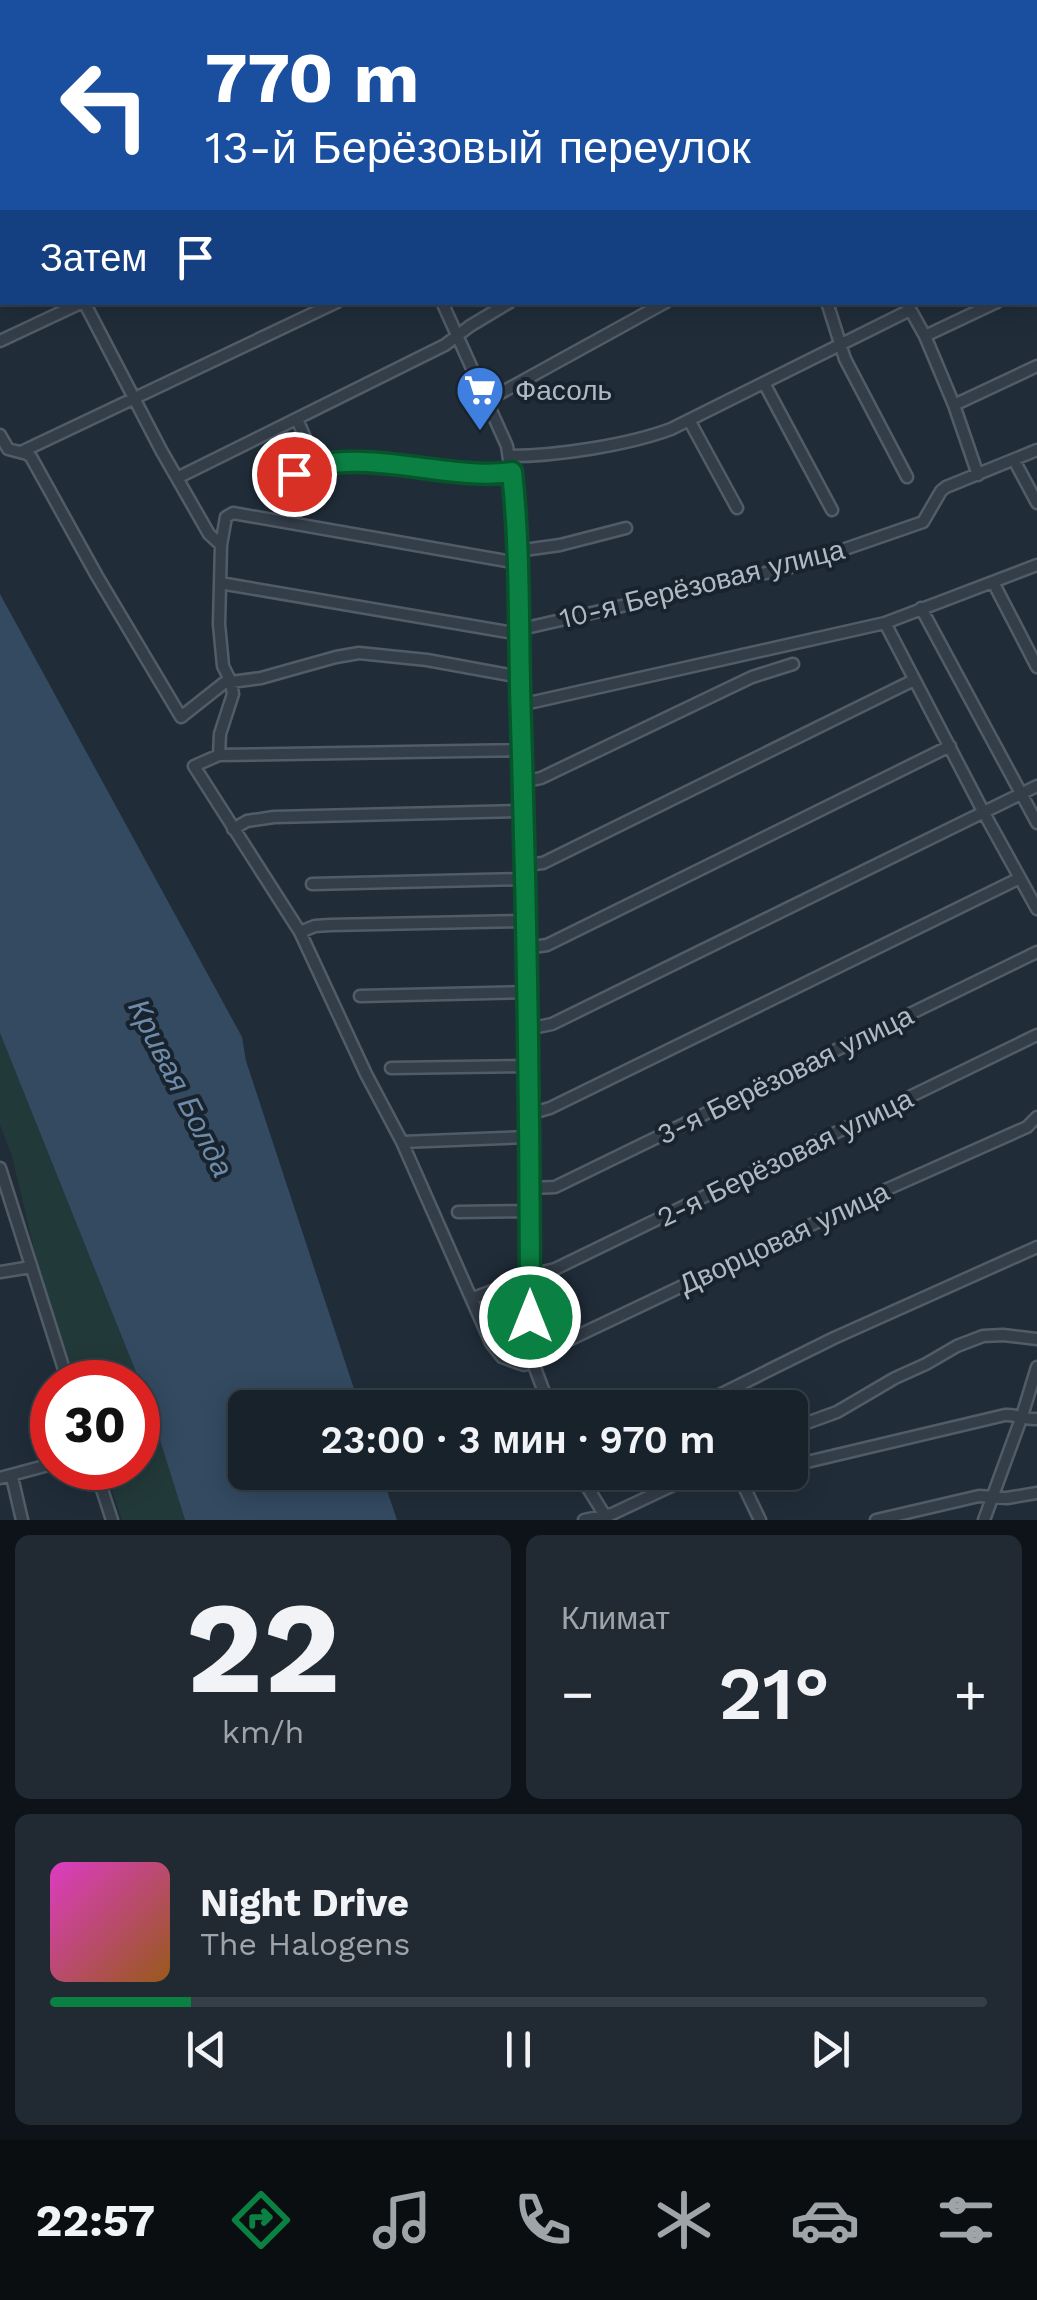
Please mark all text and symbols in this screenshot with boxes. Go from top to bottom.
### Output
text: 770 m [205,37,419,119]
icon: left [40,40,170,170]
text: 13-й Берёзовый переулок [205,121,751,174]
icon: arrive [168,230,223,285]
text: Затем [40,236,148,280]
supermarket icon: Фасоль [454,364,506,432]
place label: Фасоль [515,374,612,407]
pin [252,432,337,517]
icon: arrive [267,447,322,502]
street label: 10-я Берёзовая улица [556,533,848,635]
water label: Кривая Болда [121,993,241,1183]
street label: 3-я Берёзовая улица [652,999,919,1151]
street label: 2-я Берёзовая улица [652,1082,918,1234]
street label: Дворцовая улица [674,1175,895,1301]
position arrow [478,1265,582,1369]
speed limit sign: 30 [30,1360,160,1490]
text: 23:00 · 3 мин · 970 m [321,1418,715,1462]
text: 22 [186,1571,340,1724]
text: Климат [561,1599,670,1637]
text: 21° [718,1649,830,1737]
text: − [561,1662,594,1726]
text: + [954,1662,987,1726]
text: km/h [222,1713,304,1751]
text: Night Drive [200,1881,409,1925]
text: The Halogens [200,1925,410,1963]
icon: previous [179,2022,234,2077]
icon: pause [491,2022,546,2077]
icon: next [803,2022,858,2077]
icon: directions [226,2185,296,2255]
icon: music [367,2185,437,2255]
icon: phone [508,2185,578,2255]
icon: climate [649,2185,719,2255]
icon: car [790,2185,860,2255]
icon: filters [931,2185,1001,2255]
text: 22:57 [36,2194,155,2247]

